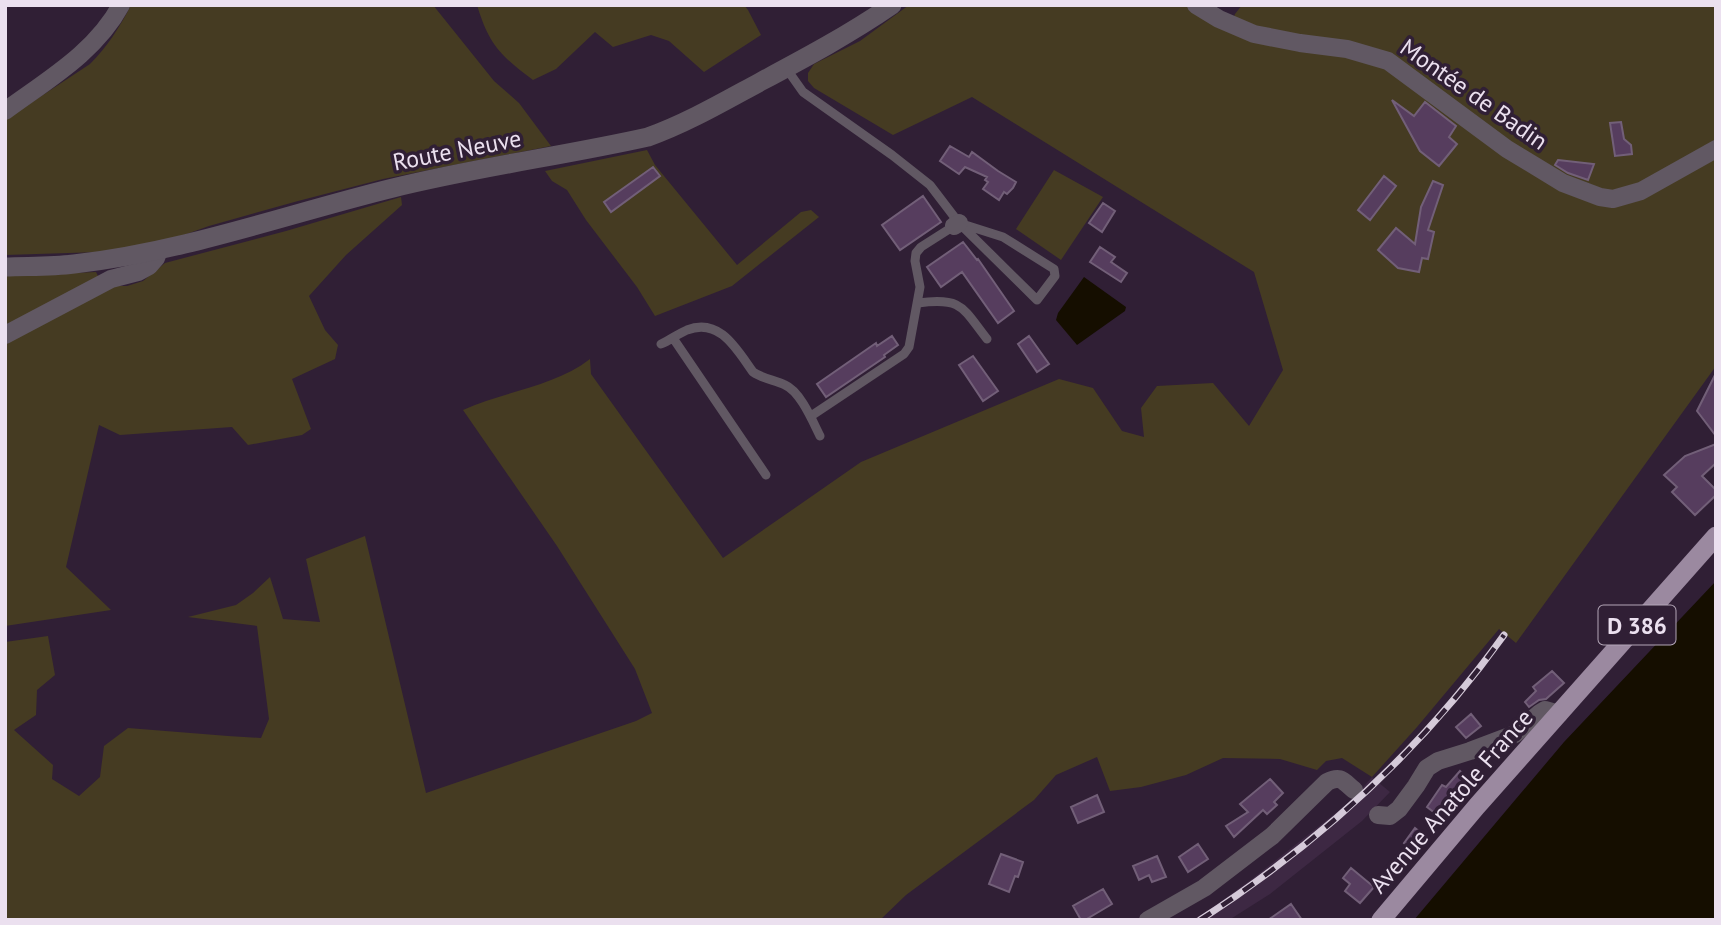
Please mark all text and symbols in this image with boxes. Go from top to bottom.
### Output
street label: Montée de Badin [1394,32,1554,156]
street label: Route Neuve [390,122,524,178]
road number: D 386 [1598,606,1676,645]
street label: Avenue Anatole France [1363,703,1539,899]

